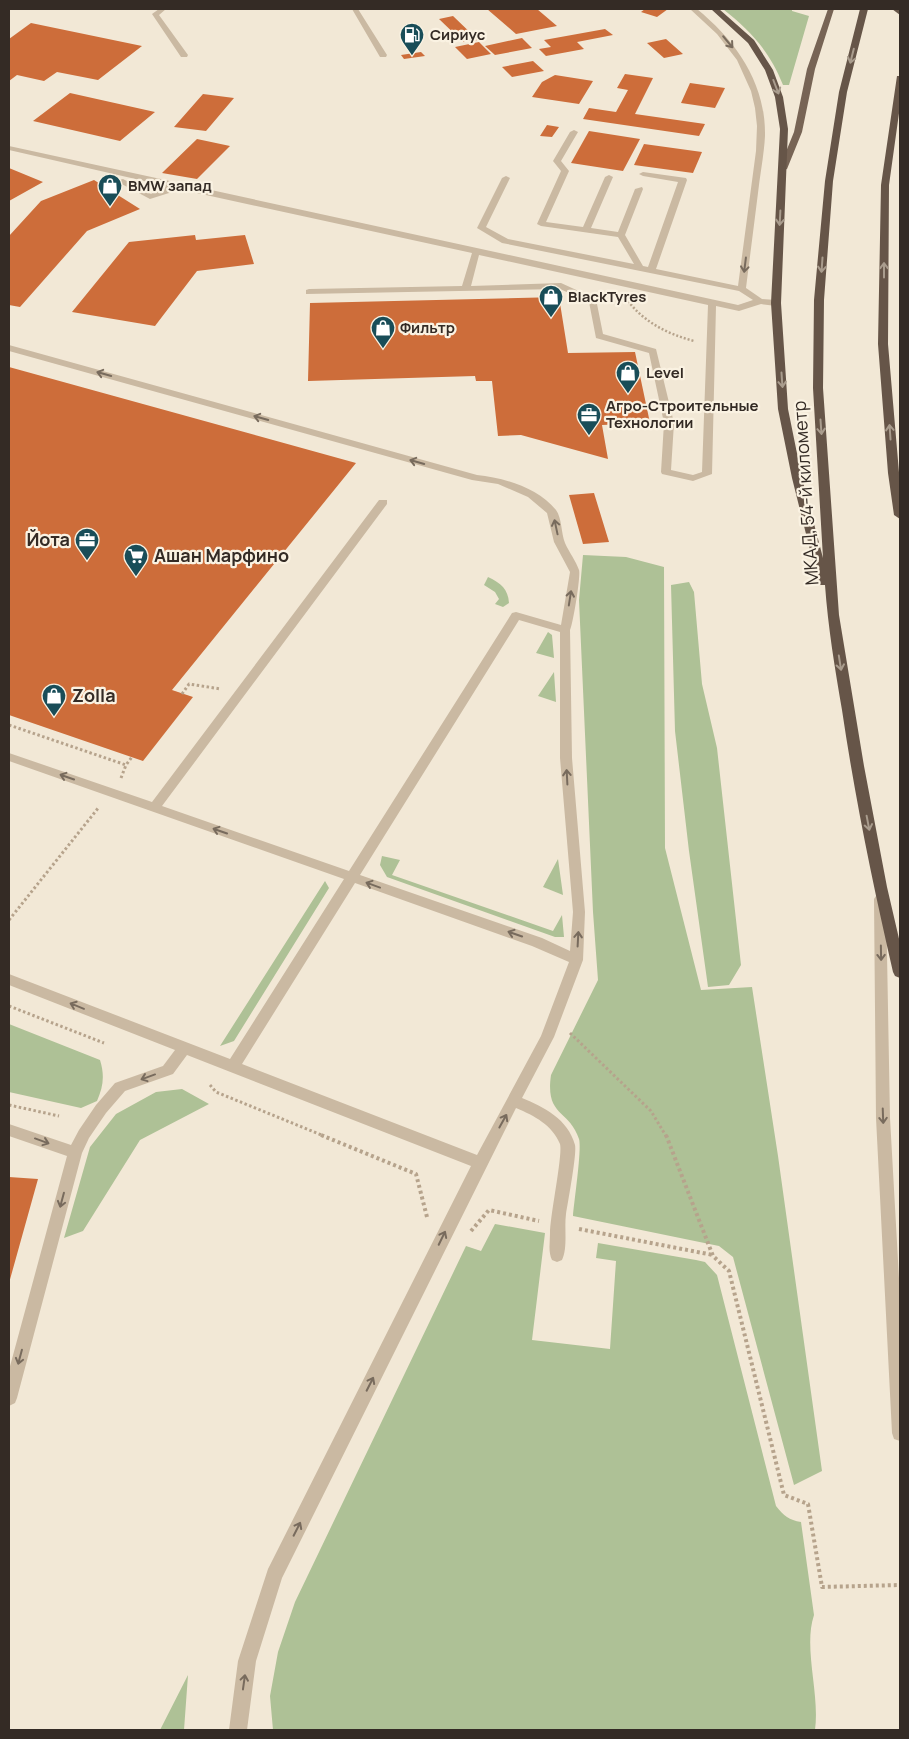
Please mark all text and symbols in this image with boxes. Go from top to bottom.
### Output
fuel station icon: Сириус [399,22,425,56]
place label: Сириус [430,24,486,45]
one-way arrow [723,35,734,48]
one-way arrow [847,47,856,63]
one-way arrow [772,79,781,95]
shop icon: BMW запад [97,173,123,207]
place label: BMW запад [128,175,212,196]
one-way arrow [776,209,785,225]
one-way arrow [740,257,750,273]
one-way arrow [817,257,827,273]
one-way arrow [879,262,888,278]
shop icon: BlackTyres [538,284,564,318]
place label: BlackTyres [568,286,646,307]
shop icon: Фильтр [370,315,396,349]
place label: Фильтр [400,317,455,338]
shop icon: Level [615,360,641,394]
place label: Level [646,362,684,383]
one-way arrow [96,369,112,379]
one-way arrow [777,372,786,388]
place label: Агро-Строительные Технологии [606,395,759,433]
street label: МКАД, 54-й километр [787,400,823,586]
office icon: Агро-Строительные Технологии [576,402,602,436]
one-way arrow [253,413,269,422]
one-way arrow [816,419,825,435]
one-way arrow [886,425,895,441]
one-way arrow [410,456,426,466]
one-way arrow [550,520,560,536]
place label: Йота [26,527,70,551]
office icon: Йота [74,527,100,561]
supermarket icon: Ашан Марфино [123,543,149,577]
place label: Ашан Марфино [154,543,289,567]
one-way arrow [566,590,576,606]
one-way arrow [836,654,846,670]
shop icon: Zolla [41,683,67,717]
place label: Zolla [72,683,116,707]
one-way arrow [563,770,572,786]
one-way arrow [59,772,75,782]
one-way arrow [863,814,873,830]
one-way arrow [213,826,228,835]
one-way arrow [366,880,382,889]
one-way arrow [508,929,524,939]
one-way arrow [573,931,582,947]
one-way arrow [876,944,886,961]
one-way arrow [70,1001,85,1010]
one-way arrow [141,1073,156,1082]
one-way arrow [878,1107,887,1123]
one-way arrow [499,1114,509,1128]
one-way arrow [33,1137,49,1146]
one-way arrow [57,1192,66,1208]
one-way arrow [437,1231,447,1246]
one-way arrow [14,1349,24,1365]
one-way arrow [366,1377,375,1392]
one-way arrow [293,1522,302,1537]
one-way arrow [239,1674,249,1690]

